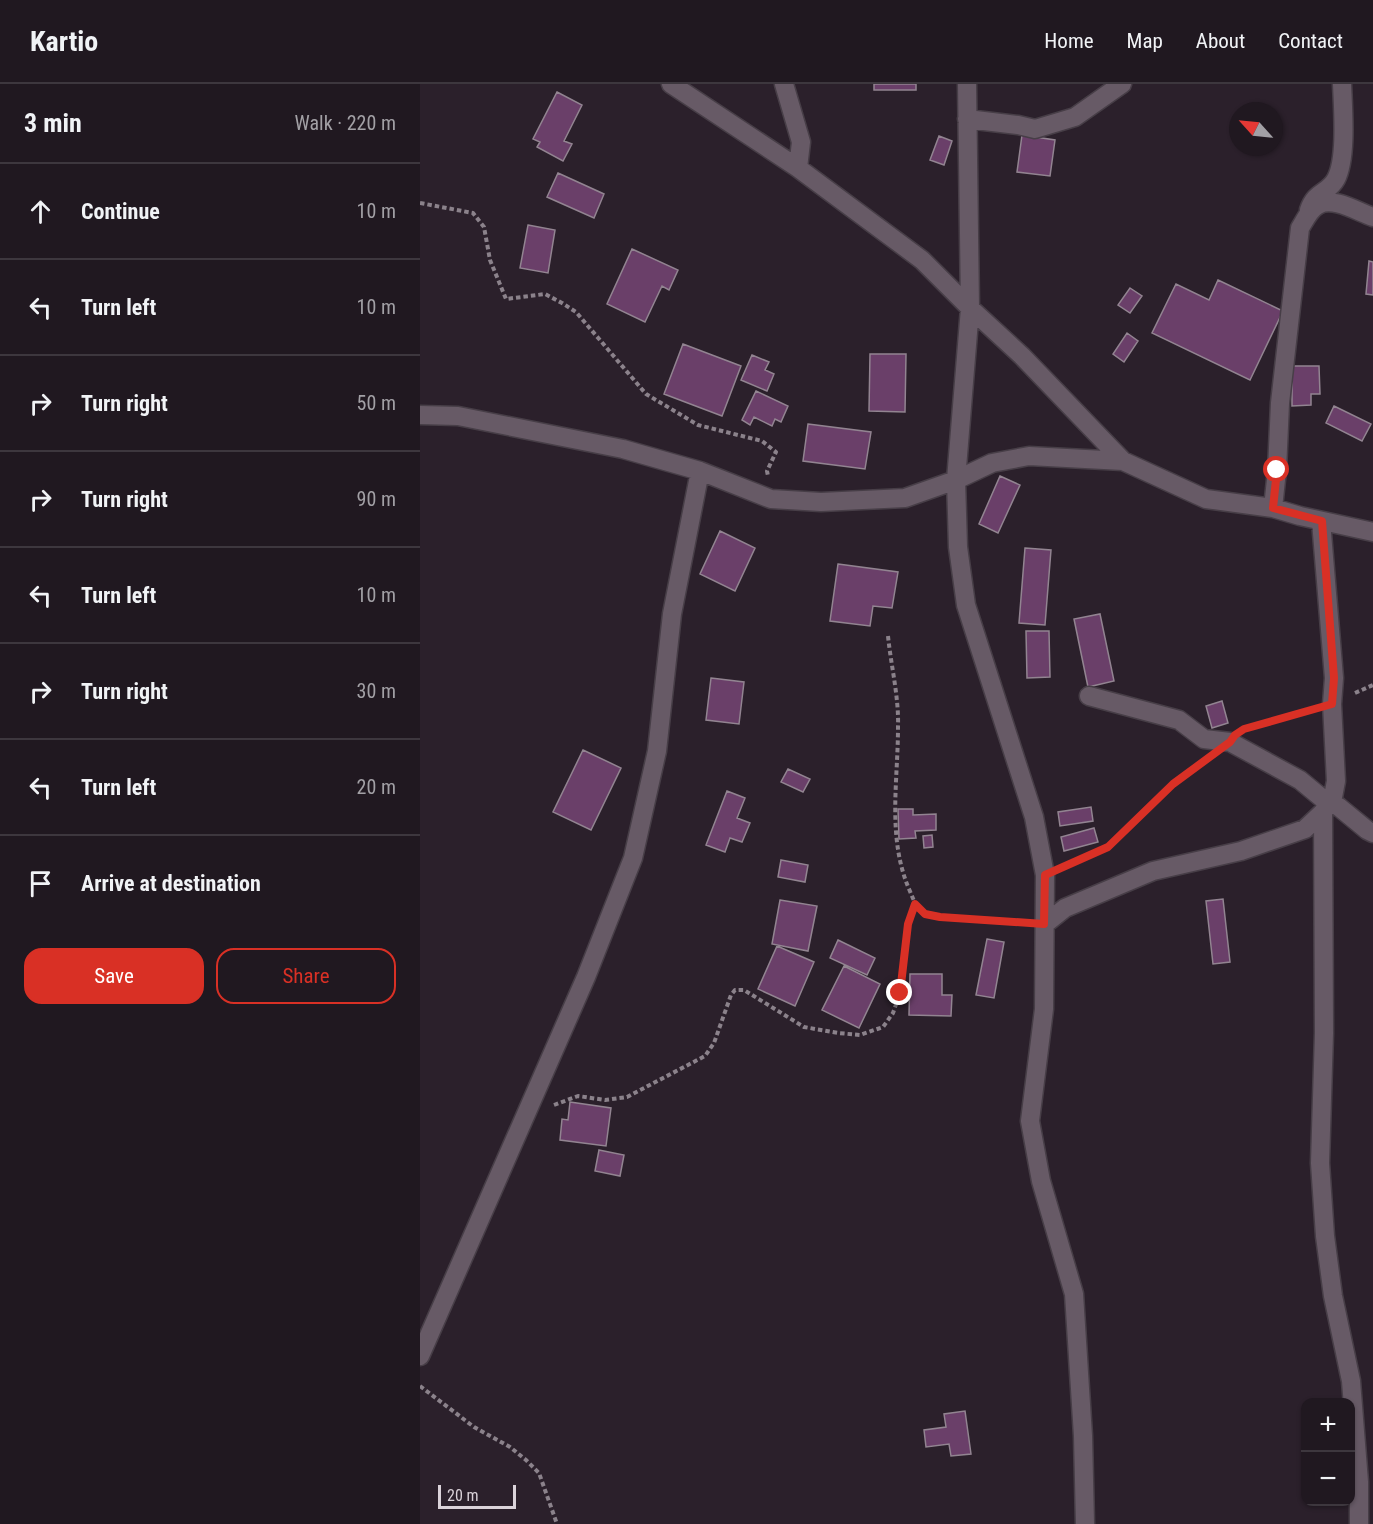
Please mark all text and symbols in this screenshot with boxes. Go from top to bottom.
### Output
text: Kartio [30,25,98,58]
text: Home [1044,29,1094,53]
text: Map [1127,29,1163,53]
text: About [1196,29,1245,53]
text: Contact [1278,29,1343,53]
north arrow [1229,102,1283,156]
text: 3 min [24,108,82,138]
text: Walk · 220 m [295,111,396,135]
icon: ahead [24,195,57,228]
text: Continue [81,199,160,224]
text: 10 m [357,199,396,223]
icon: left [24,291,57,324]
text: Turn left [81,295,156,320]
text: 10 m [357,295,396,319]
icon: right [24,387,57,420]
text: Turn right [81,391,168,416]
text: 50 m [357,391,396,415]
route start [1263,456,1289,482]
icon: right [24,483,57,516]
text: Turn right [81,487,168,512]
text: 90 m [357,487,396,511]
icon: left [24,579,57,612]
text: Turn left [81,583,156,608]
text: 10 m [357,583,396,607]
icon: right [24,675,57,708]
text: Turn right [81,679,168,704]
text: 30 m [357,679,396,703]
icon: left [24,771,57,804]
text: Turn left [81,775,156,800]
text: 20 m [357,775,396,799]
icon: arrive [24,867,57,900]
text: Arrive at destination [81,871,261,896]
button: Save [24,948,204,1004]
button: Share [216,948,396,1004]
route end [886,979,912,1005]
map controls [1301,1398,1355,1506]
button: + [1301,1398,1355,1452]
button: − [1301,1452,1355,1506]
scale bar [438,1482,516,1510]
text: 20 m [447,1486,479,1505]

